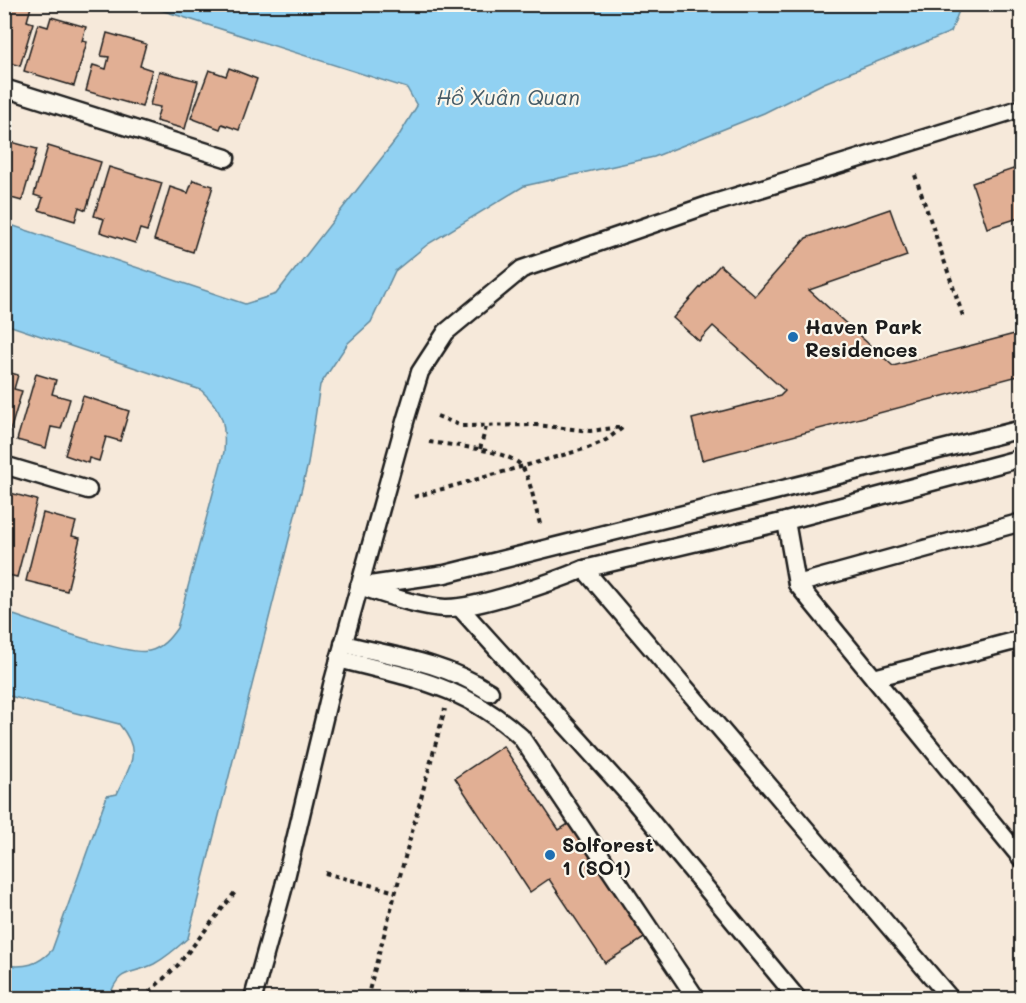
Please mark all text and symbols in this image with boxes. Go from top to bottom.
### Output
water label: Hồ Xuân Quan [436,83,580,110]
place label: Haven Park Residences [805,313,922,362]
marker: Haven Park Residences [786,330,800,344]
place label: Solforest 1 (SO1) [562,831,654,880]
marker: Solforest 1 (SO1) [543,848,557,862]

